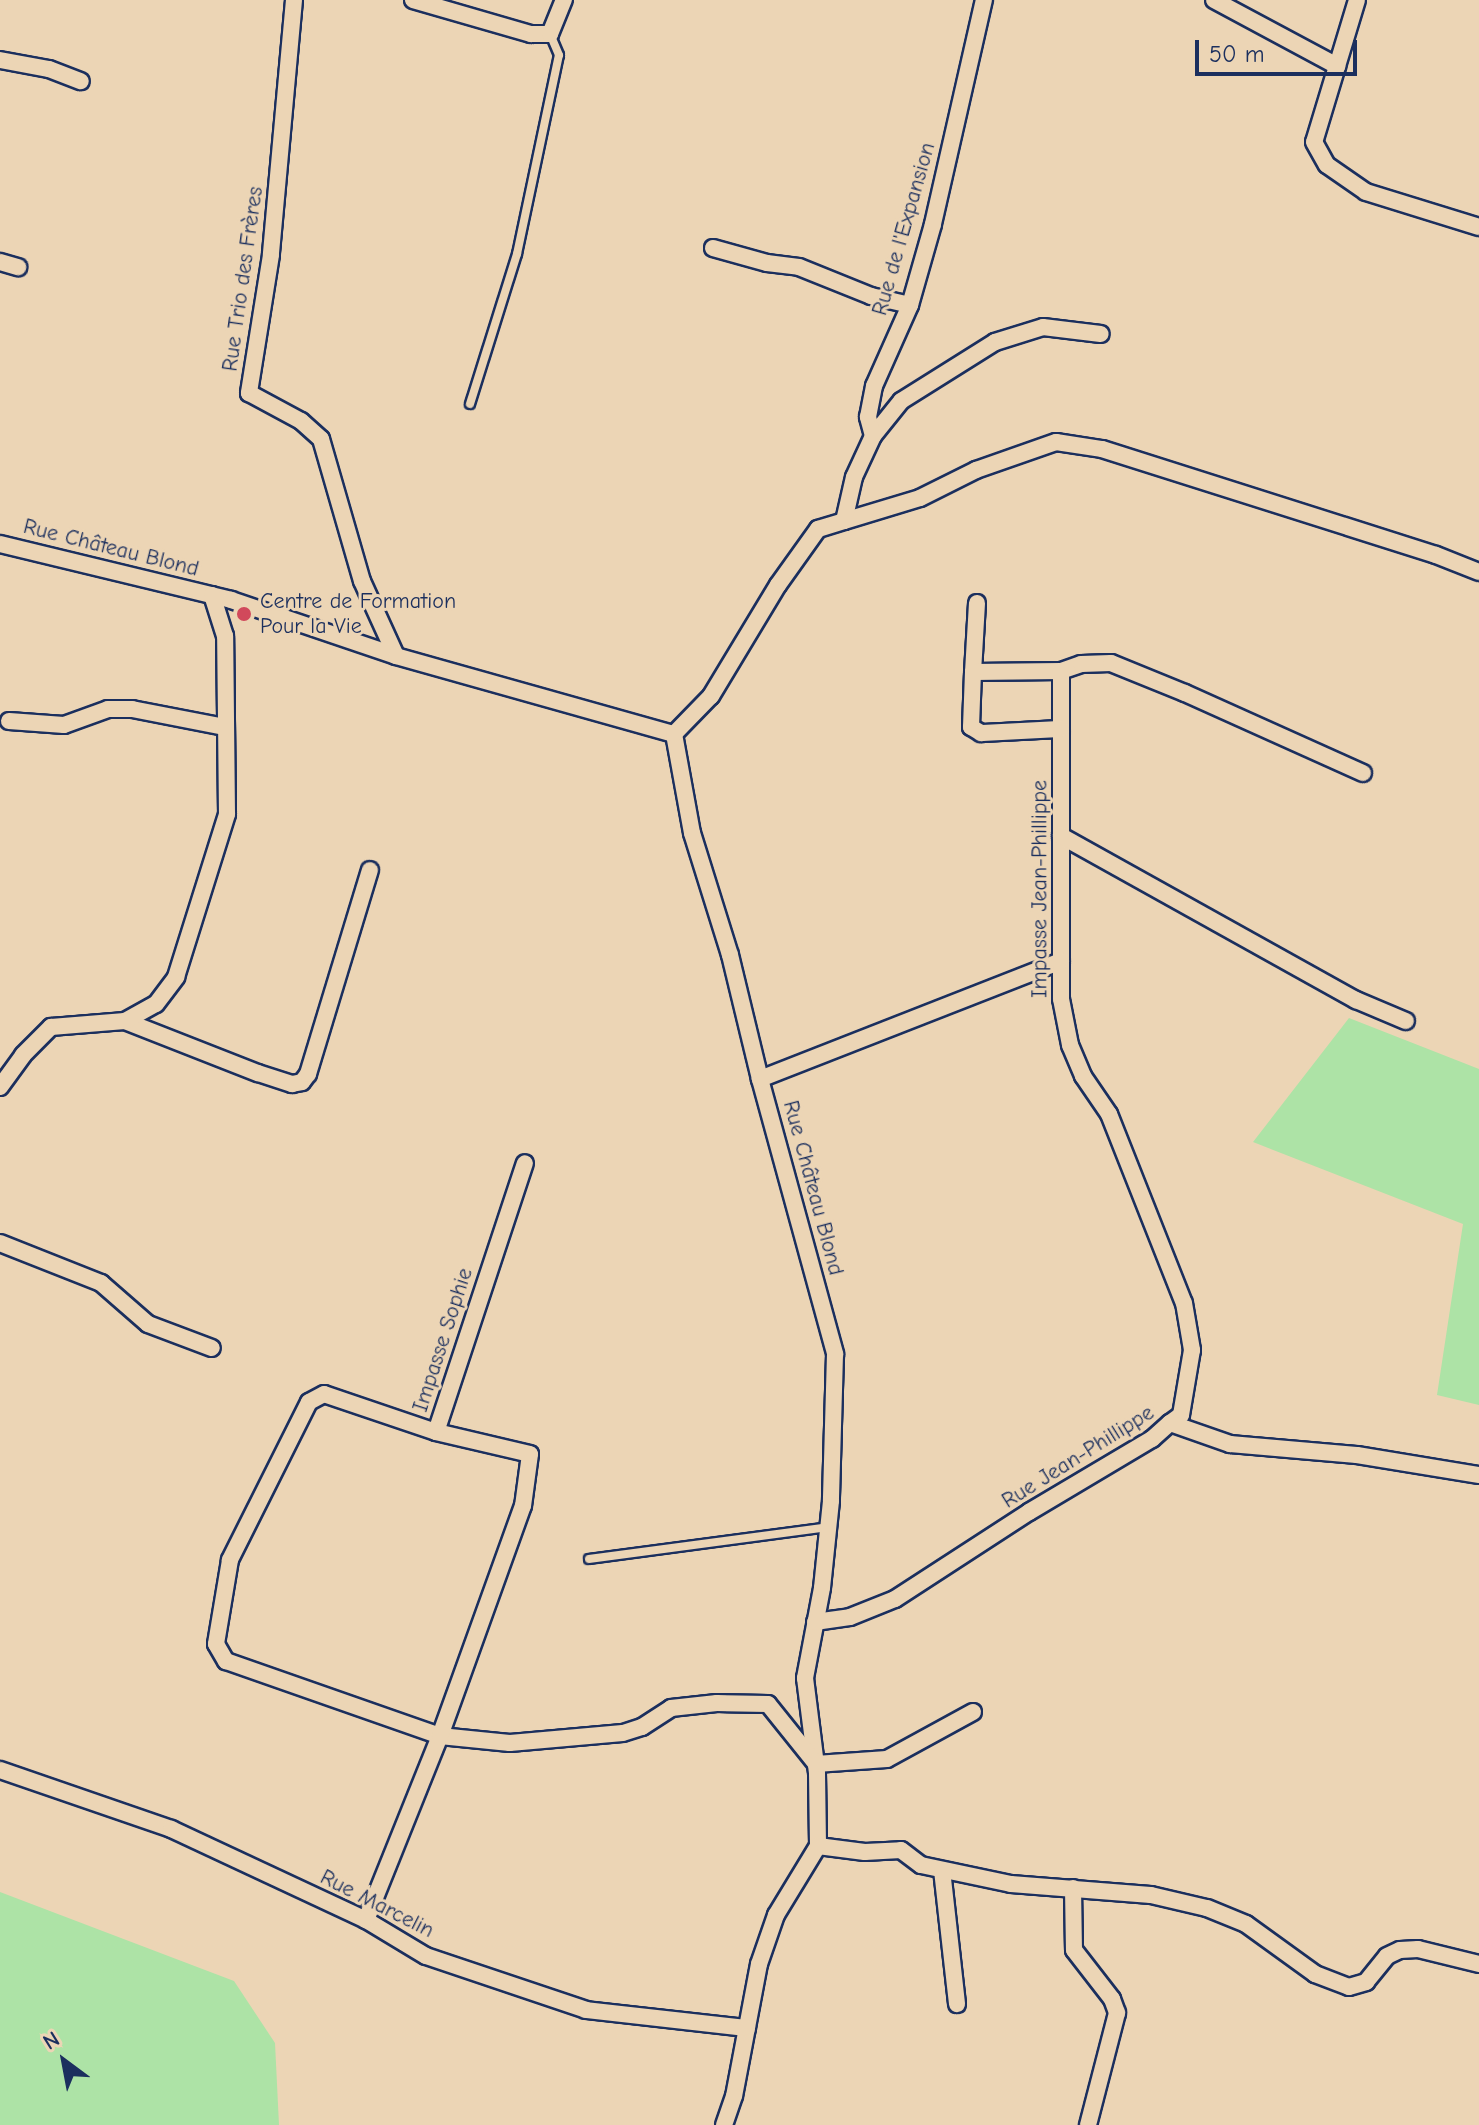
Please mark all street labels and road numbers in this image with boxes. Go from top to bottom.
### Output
street label: Rue de l'Expansion [867,139,941,319]
street label: Rue Trio des Frères [217,185,269,373]
street label: Rue Château Blond [21,513,201,583]
street label: Impasse Jean-Phillippe [1027,780,1053,998]
street label: Rue Château Blond [777,1098,849,1278]
street label: Impasse Sophie [407,1265,479,1415]
street label: Rue Jean-Phillippe [997,1400,1159,1514]
street label: Rue Marcelin [316,1864,438,1944]

